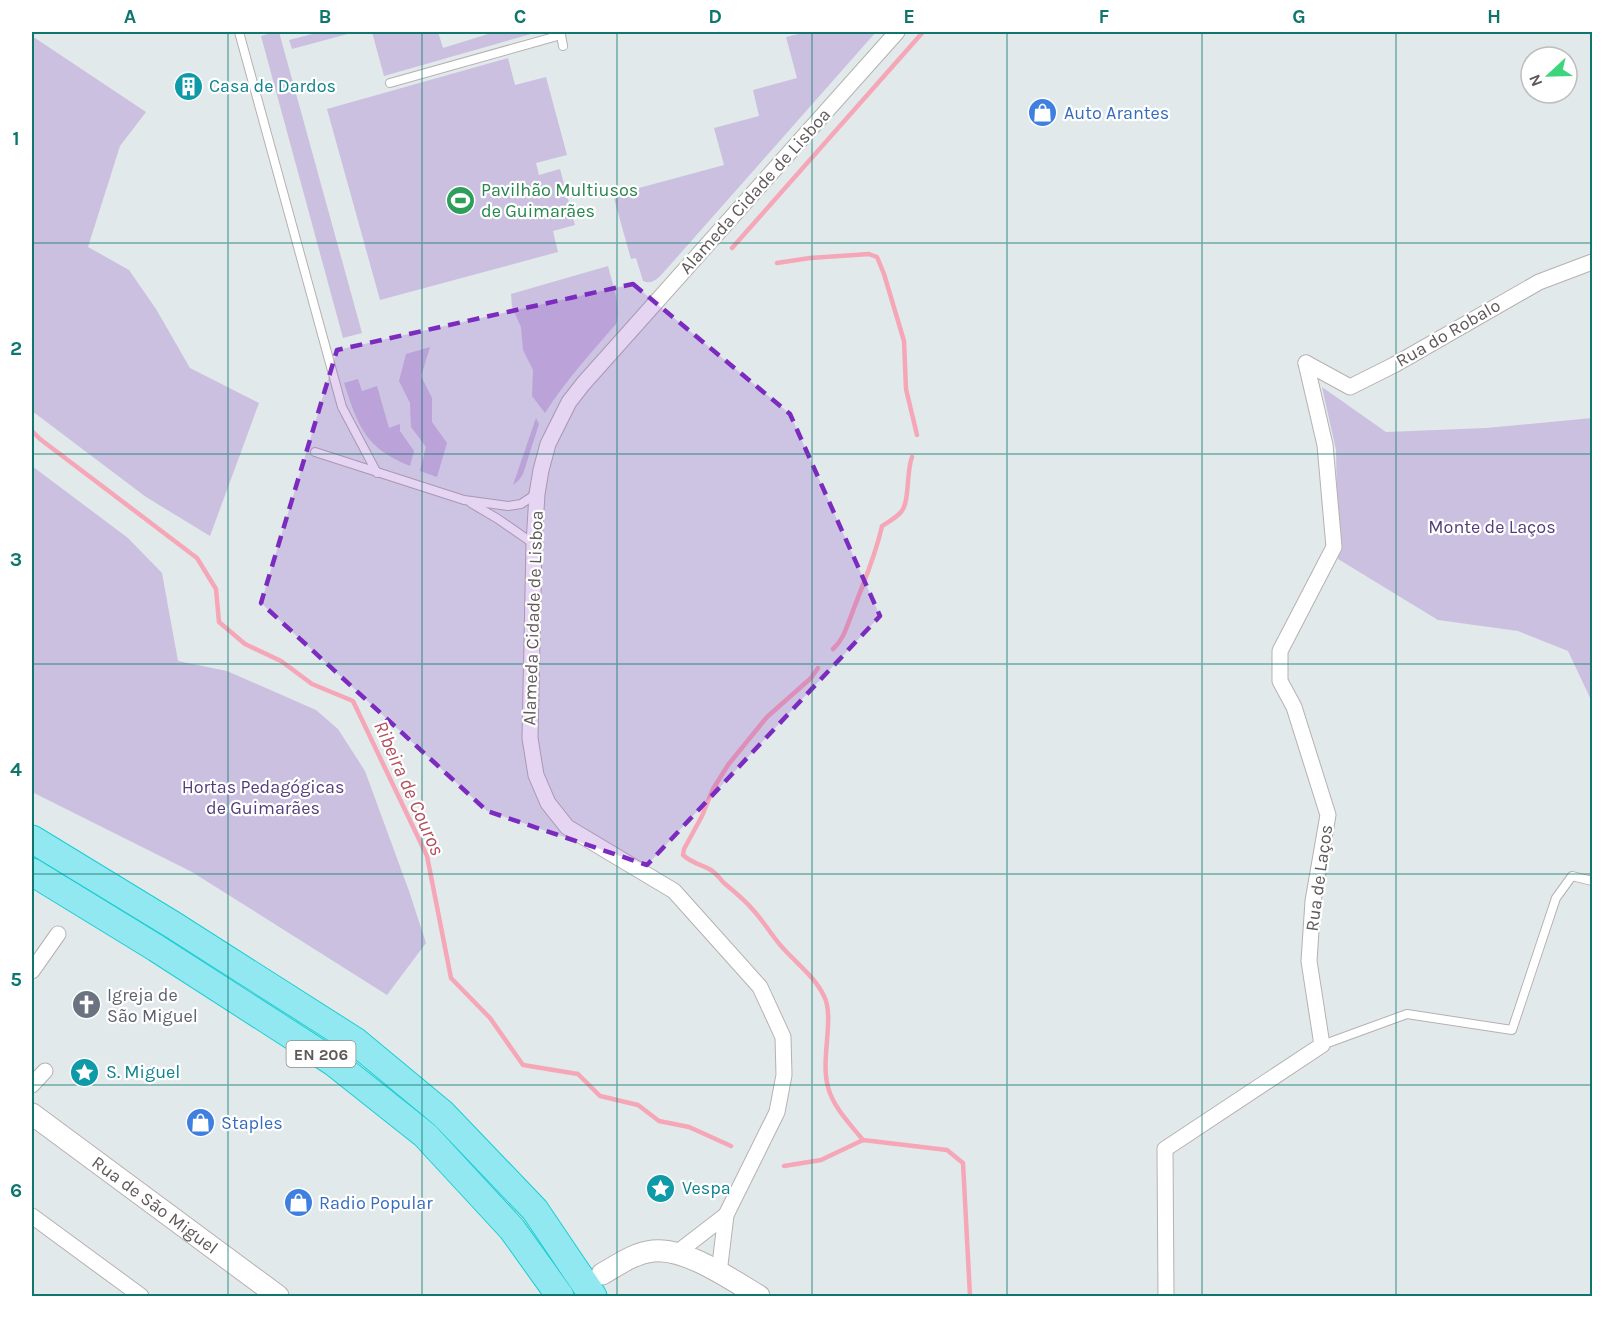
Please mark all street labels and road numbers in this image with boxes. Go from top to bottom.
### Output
street label: Alameda Cidade de Lisboa [675,104,835,278]
street label: Rua do Robalo [1392,294,1504,372]
street label: Alameda Cidade de Lisboa [518,510,548,726]
street label: Rua de Laços [1301,823,1337,933]
road number: EN 206 [286,1041,356,1067]
street label: Rua de São Miguel [88,1151,222,1259]

